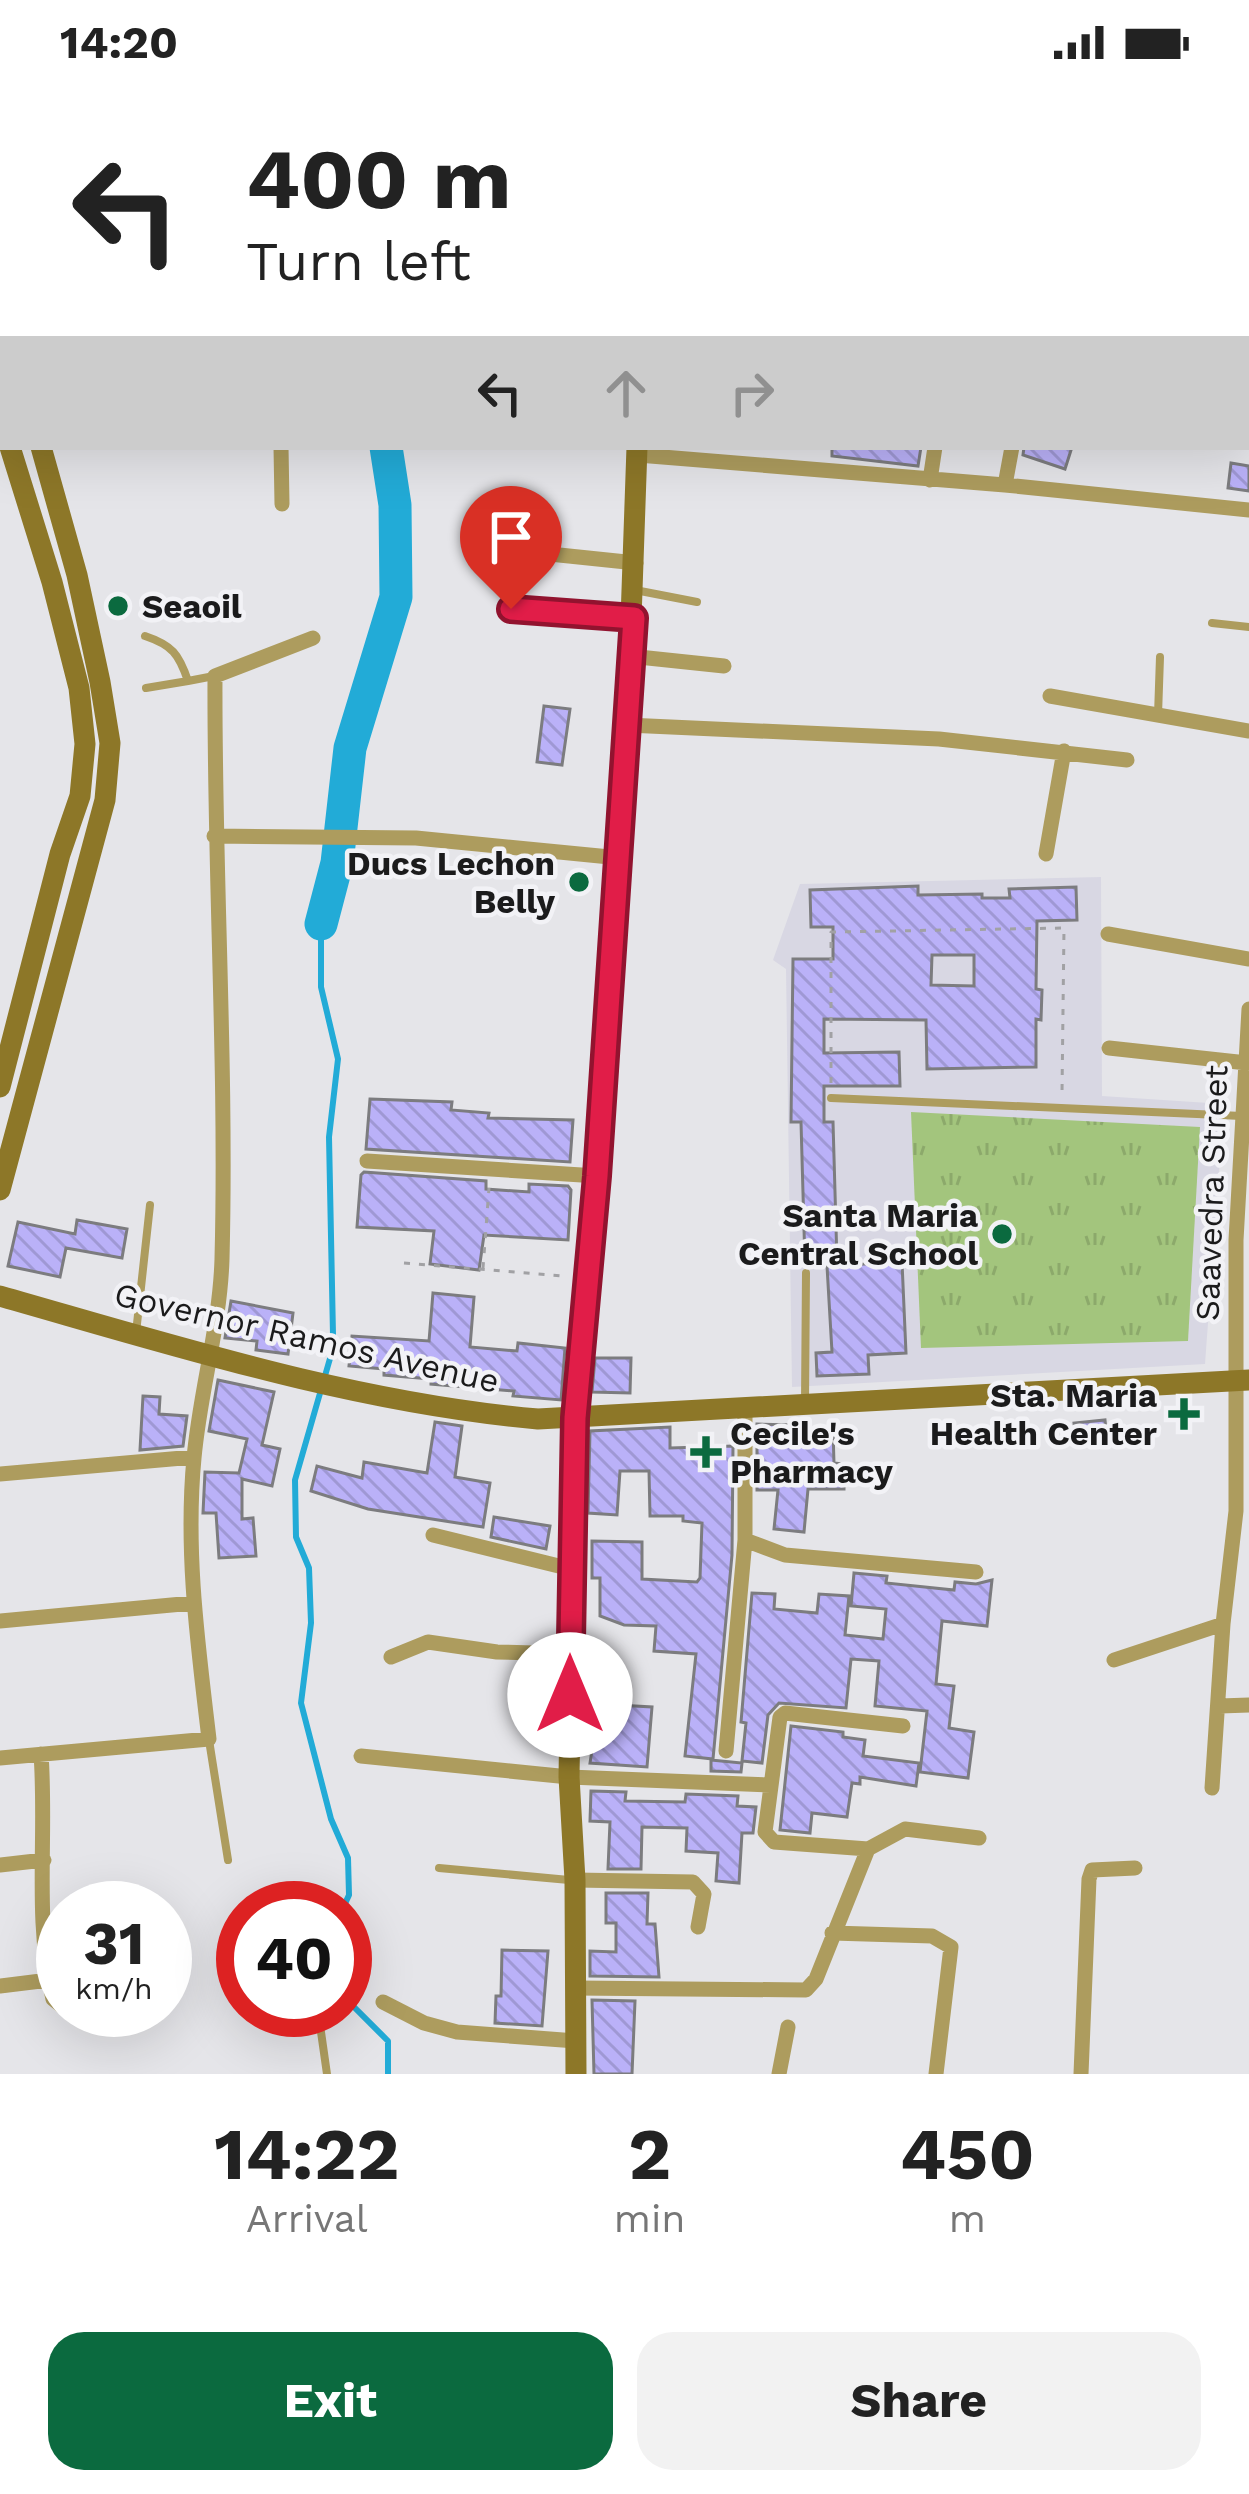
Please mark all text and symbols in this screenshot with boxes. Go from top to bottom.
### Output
text: 14:20 [60,16,178,69]
text: 400 m [246,130,512,228]
icon: left [48,132,204,288]
text: Turn left [246,230,471,293]
icon: left [467,360,533,426]
icon: ahead [593,360,659,426]
icon: right [719,360,785,426]
pin [460,486,562,609]
icon: arrive [478,504,544,570]
place label: Seaoil [142,587,242,626]
marker: Seaoil [105,593,131,619]
place label: Ducs Lechon Belly [347,844,555,921]
marker: Ducs Lechon Belly [566,869,592,895]
street label: Saavedra Street [1188,1064,1235,1322]
place label: Santa Maria Central School [738,1196,978,1273]
marker: Santa Maria Central School [989,1221,1015,1247]
street label: Governor Ramos Avenue [111,1274,503,1401]
place label: Sta. Maria Health Center [930,1376,1157,1453]
marker: Sta. Maria Health Center [1168,1398,1200,1430]
place label: Cecile's Pharmacy [730,1414,893,1491]
marker: Cecile's Pharmacy [693,1439,719,1465]
position arrow [507,1632,633,1758]
speed limit sign: 40 [216,1881,372,2037]
text: 31 [83,1908,145,1979]
text: km/h [75,1971,153,2006]
text: 14:22 [214,2112,399,2196]
text: 2 [628,2112,671,2196]
text: 450 [900,2112,1035,2196]
text: Arrival [246,2196,368,2241]
text: min [614,2196,685,2241]
text: m [949,2196,986,2241]
button: Exit [48,2332,613,2470]
button: Share [637,2332,1201,2470]

